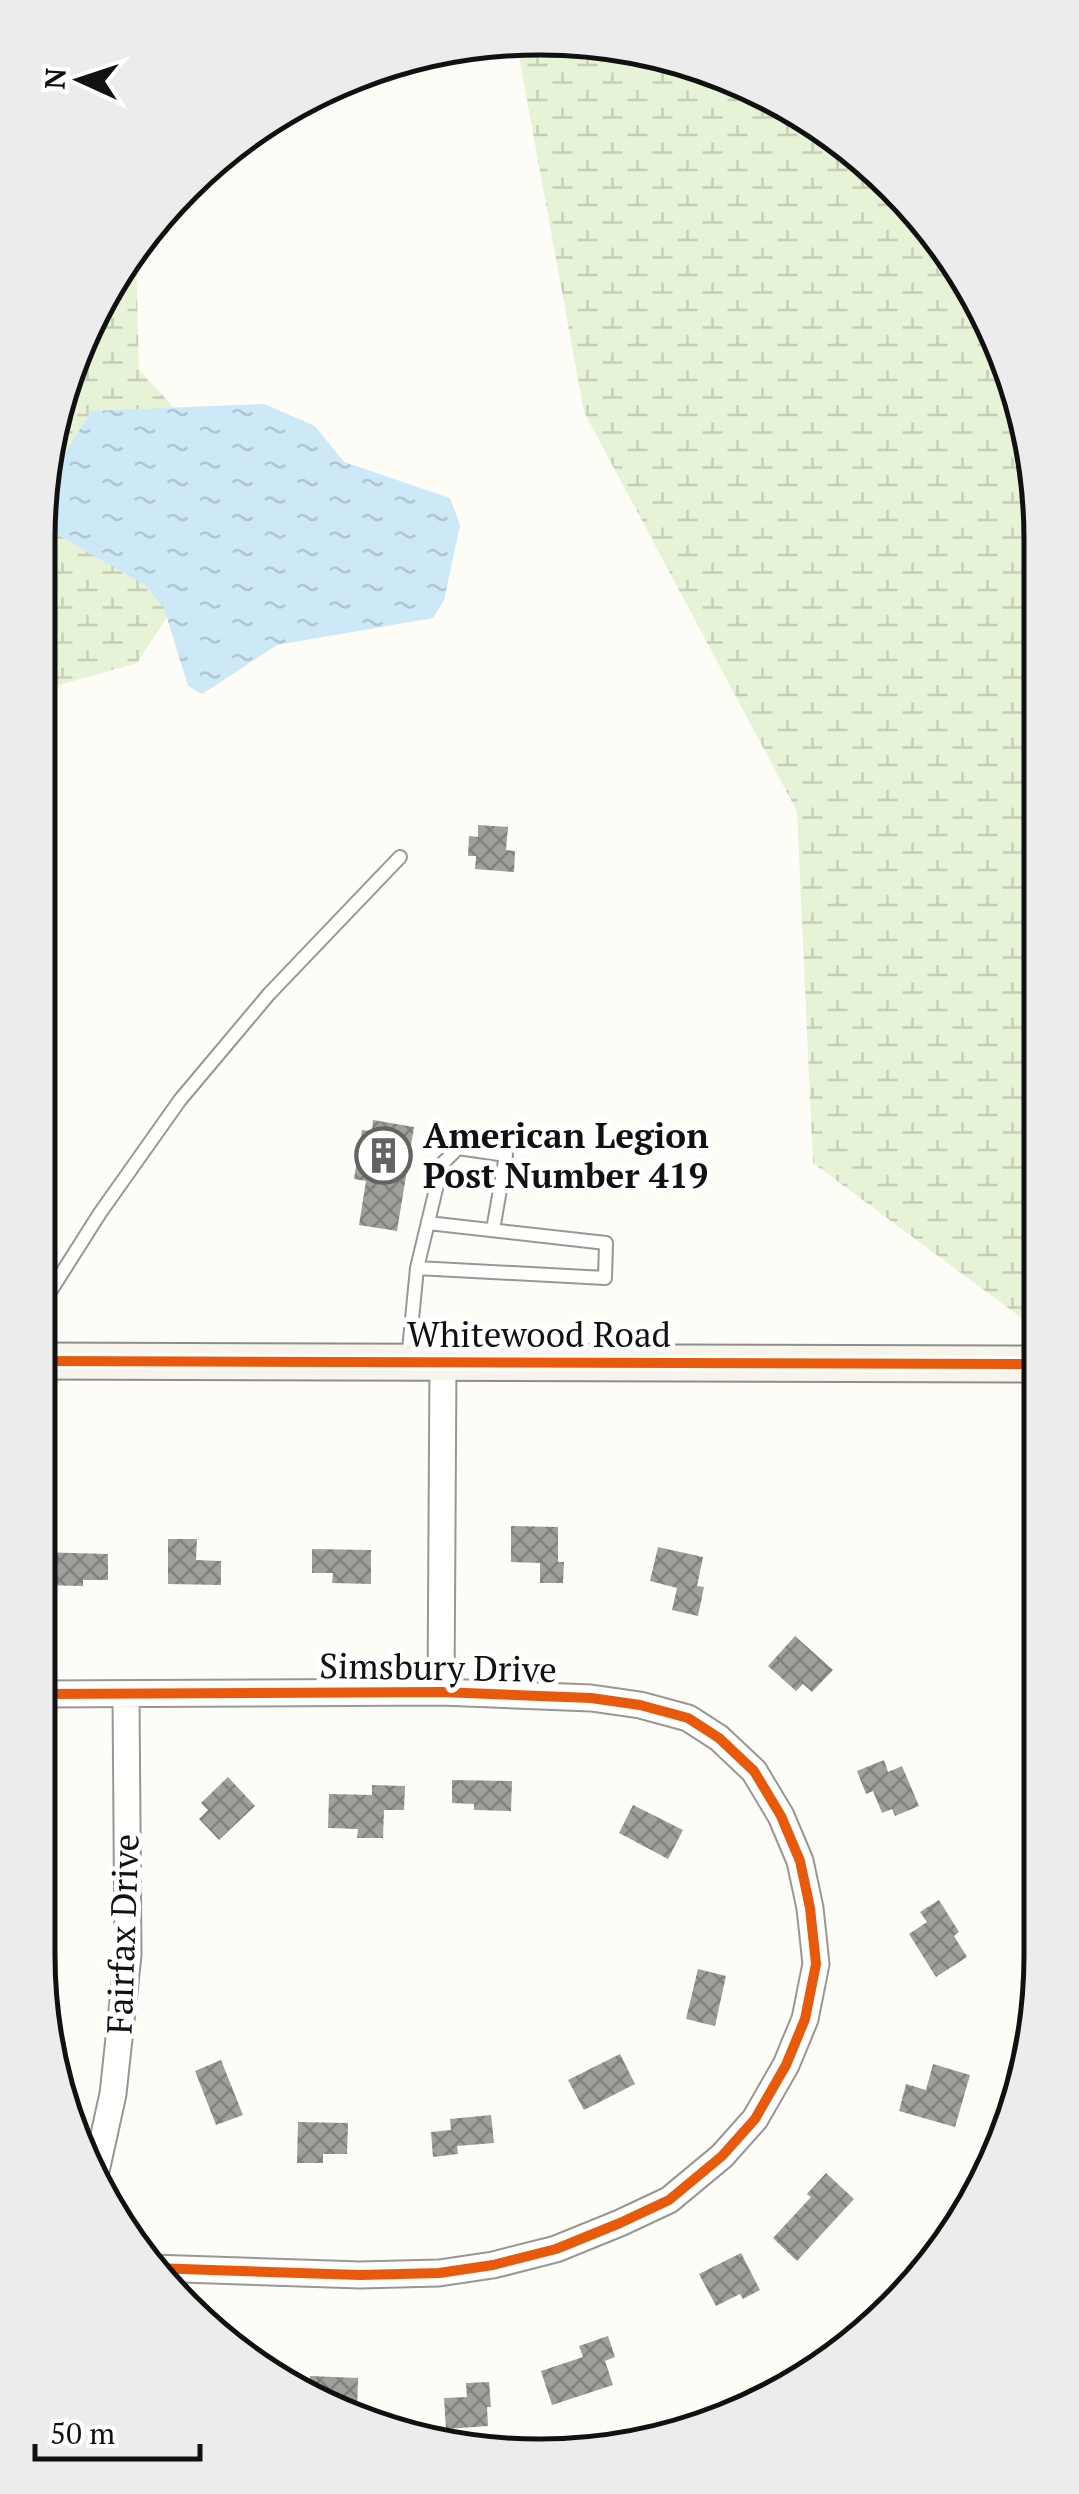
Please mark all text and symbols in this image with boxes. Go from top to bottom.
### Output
north arrow [30,30,130,130]
text: N [36,67,74,90]
place label: American Legion Post Number 419 [423,1112,709,1198]
building icon: American Legion Post Number 419 [354,1126,414,1186]
street label: Whitewood Road [407,1311,671,1357]
street label: Simsbury Drive [319,1642,557,1692]
street label: Fairfax Drive [96,1833,148,2035]
scale bar [35,2399,200,2461]
text: 50 m [50,2413,115,2453]

